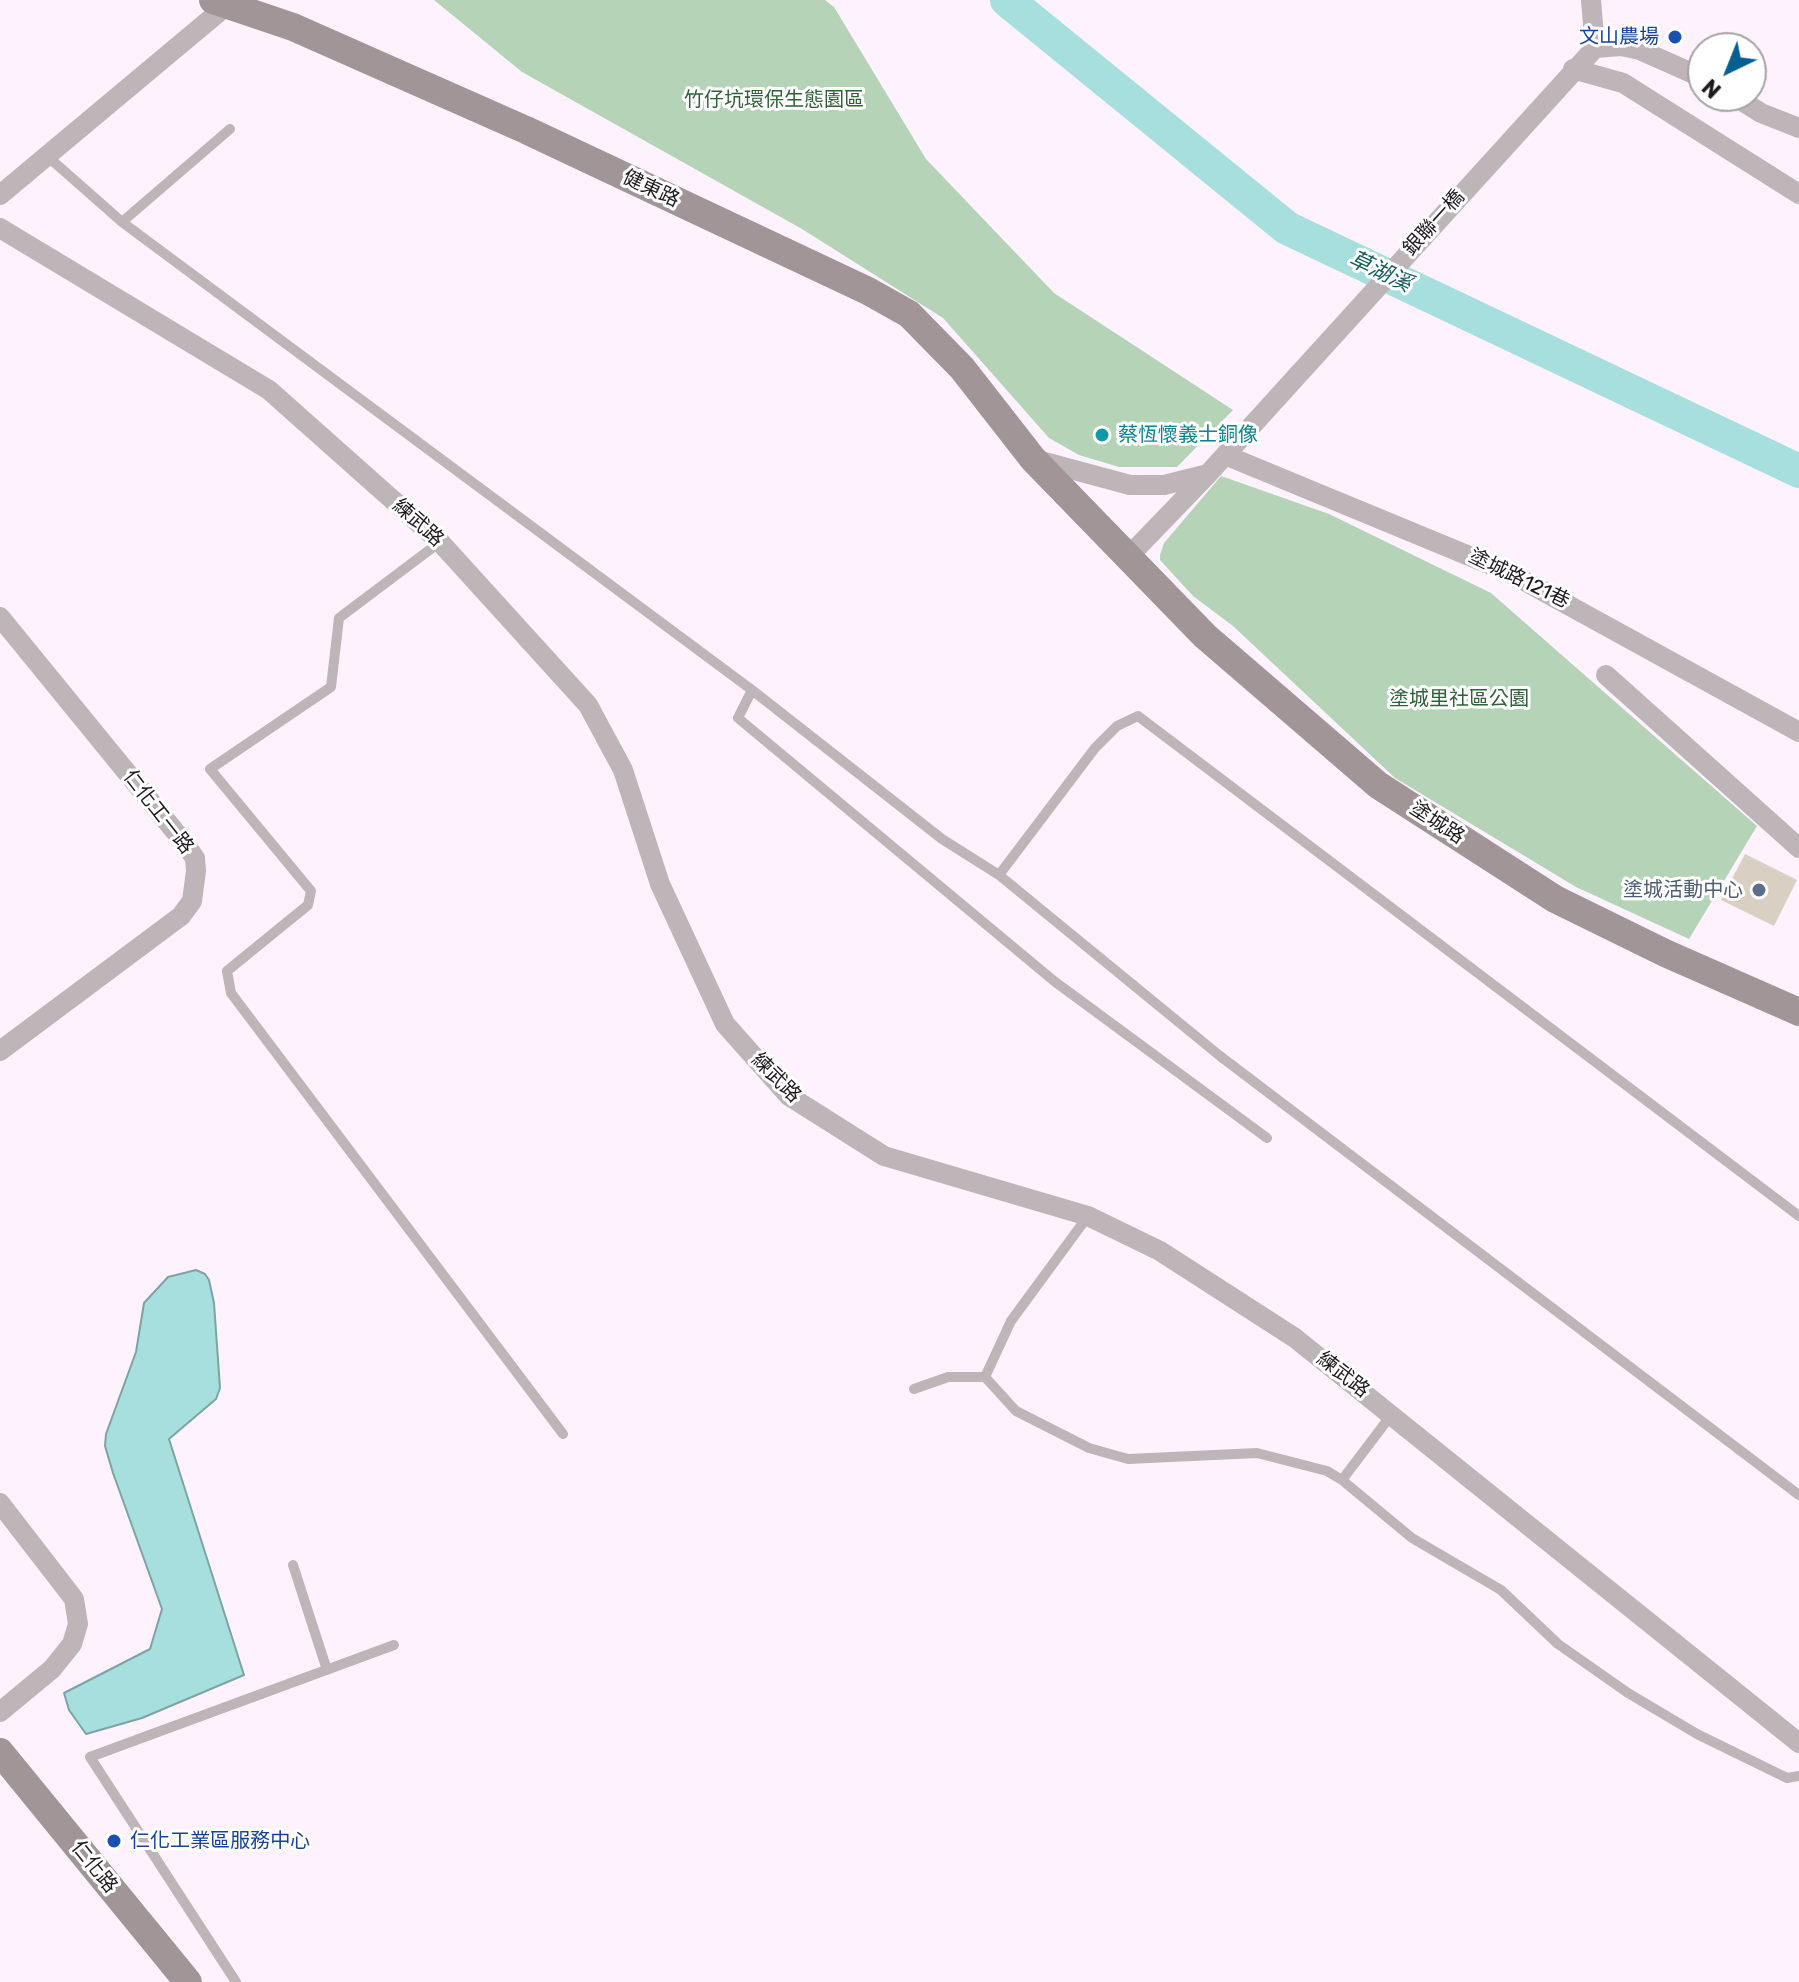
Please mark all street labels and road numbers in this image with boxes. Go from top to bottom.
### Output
street label: 健東路 [619,165,683,213]
street label: 銀聯一橋 [1398,185,1470,261]
street label: 練武路 [388,494,448,552]
street label: 塗城路121巷 [1465,544,1573,614]
street label: 仁化工一路 [118,765,198,859]
street label: 塗城路 [1405,797,1469,849]
street label: 練武路 [746,1048,806,1108]
street label: 練武路 [1312,1347,1374,1403]
street label: 仁化路 [66,1836,122,1898]

